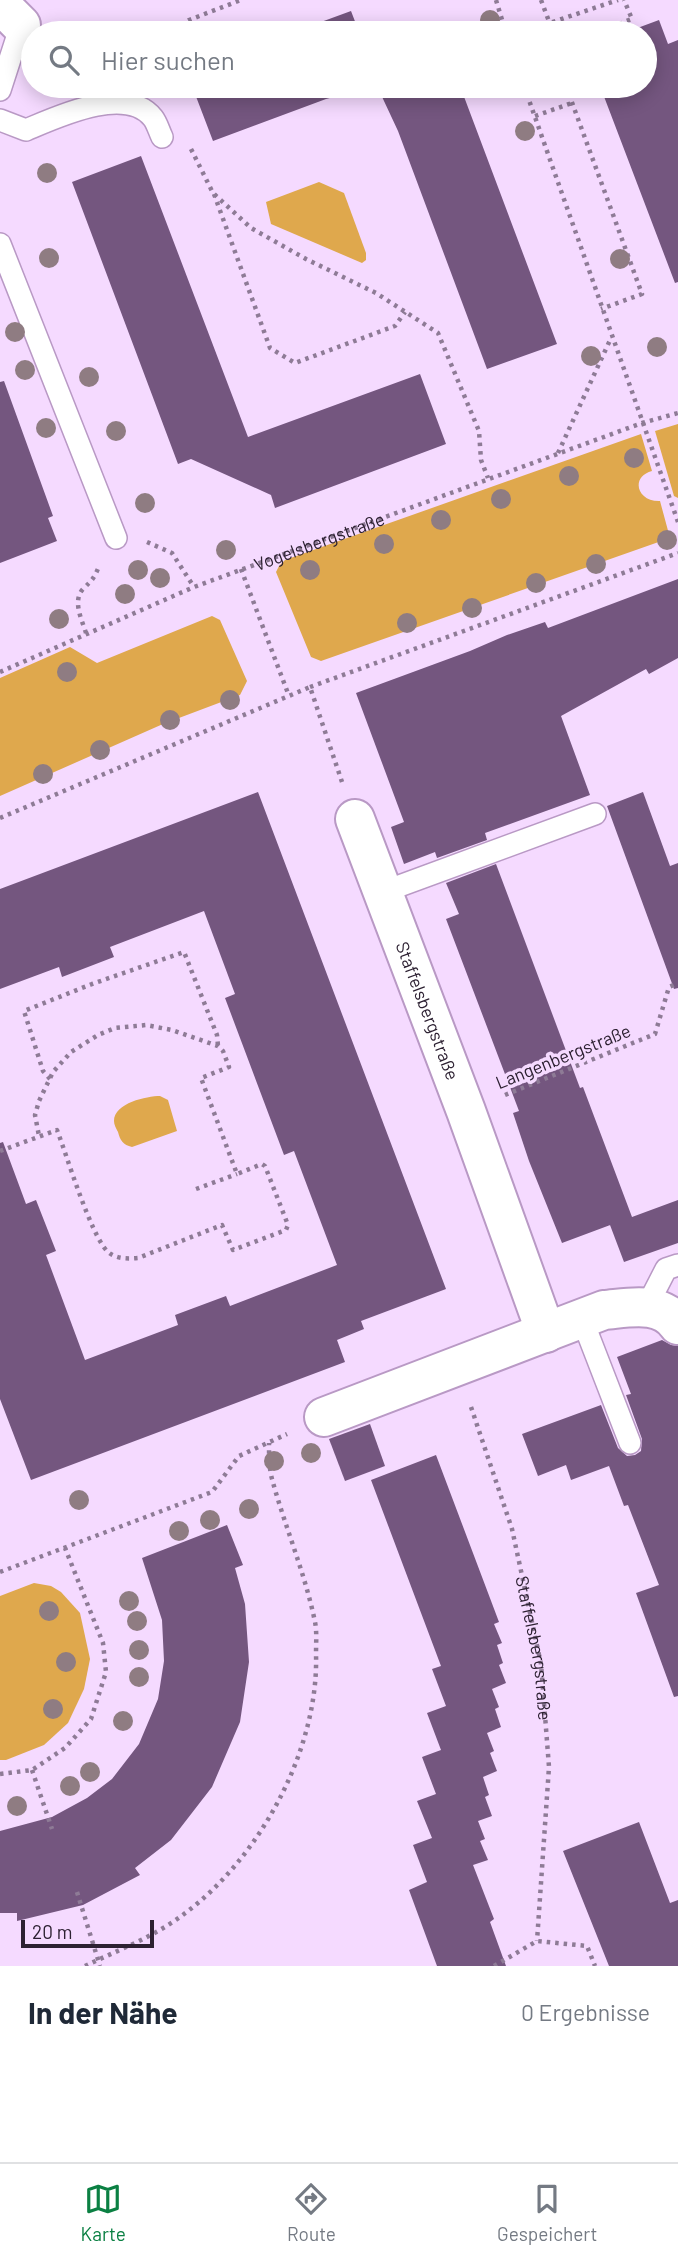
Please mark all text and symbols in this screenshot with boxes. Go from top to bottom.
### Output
search box [21,21,657,98]
icon: search [45,41,83,79]
text: Hier suchen [101,44,235,75]
street label: Vogelsbergstraße [251,507,387,575]
street label: Staffelsbergstraße [392,938,464,1083]
street label: Langenbergstraße [492,1019,634,1093]
street label: Staffelsbergstraße [511,1574,556,1721]
scale bar [21,1917,154,1949]
text: 20 m [32,1920,72,1943]
text: In der Nähe [28,1994,178,2030]
text: 0 Ergebnisse [521,1998,650,2026]
tab: Karte [81,2180,126,2245]
tab: Route [287,2180,336,2245]
tab: Gespeichert [497,2180,597,2245]

